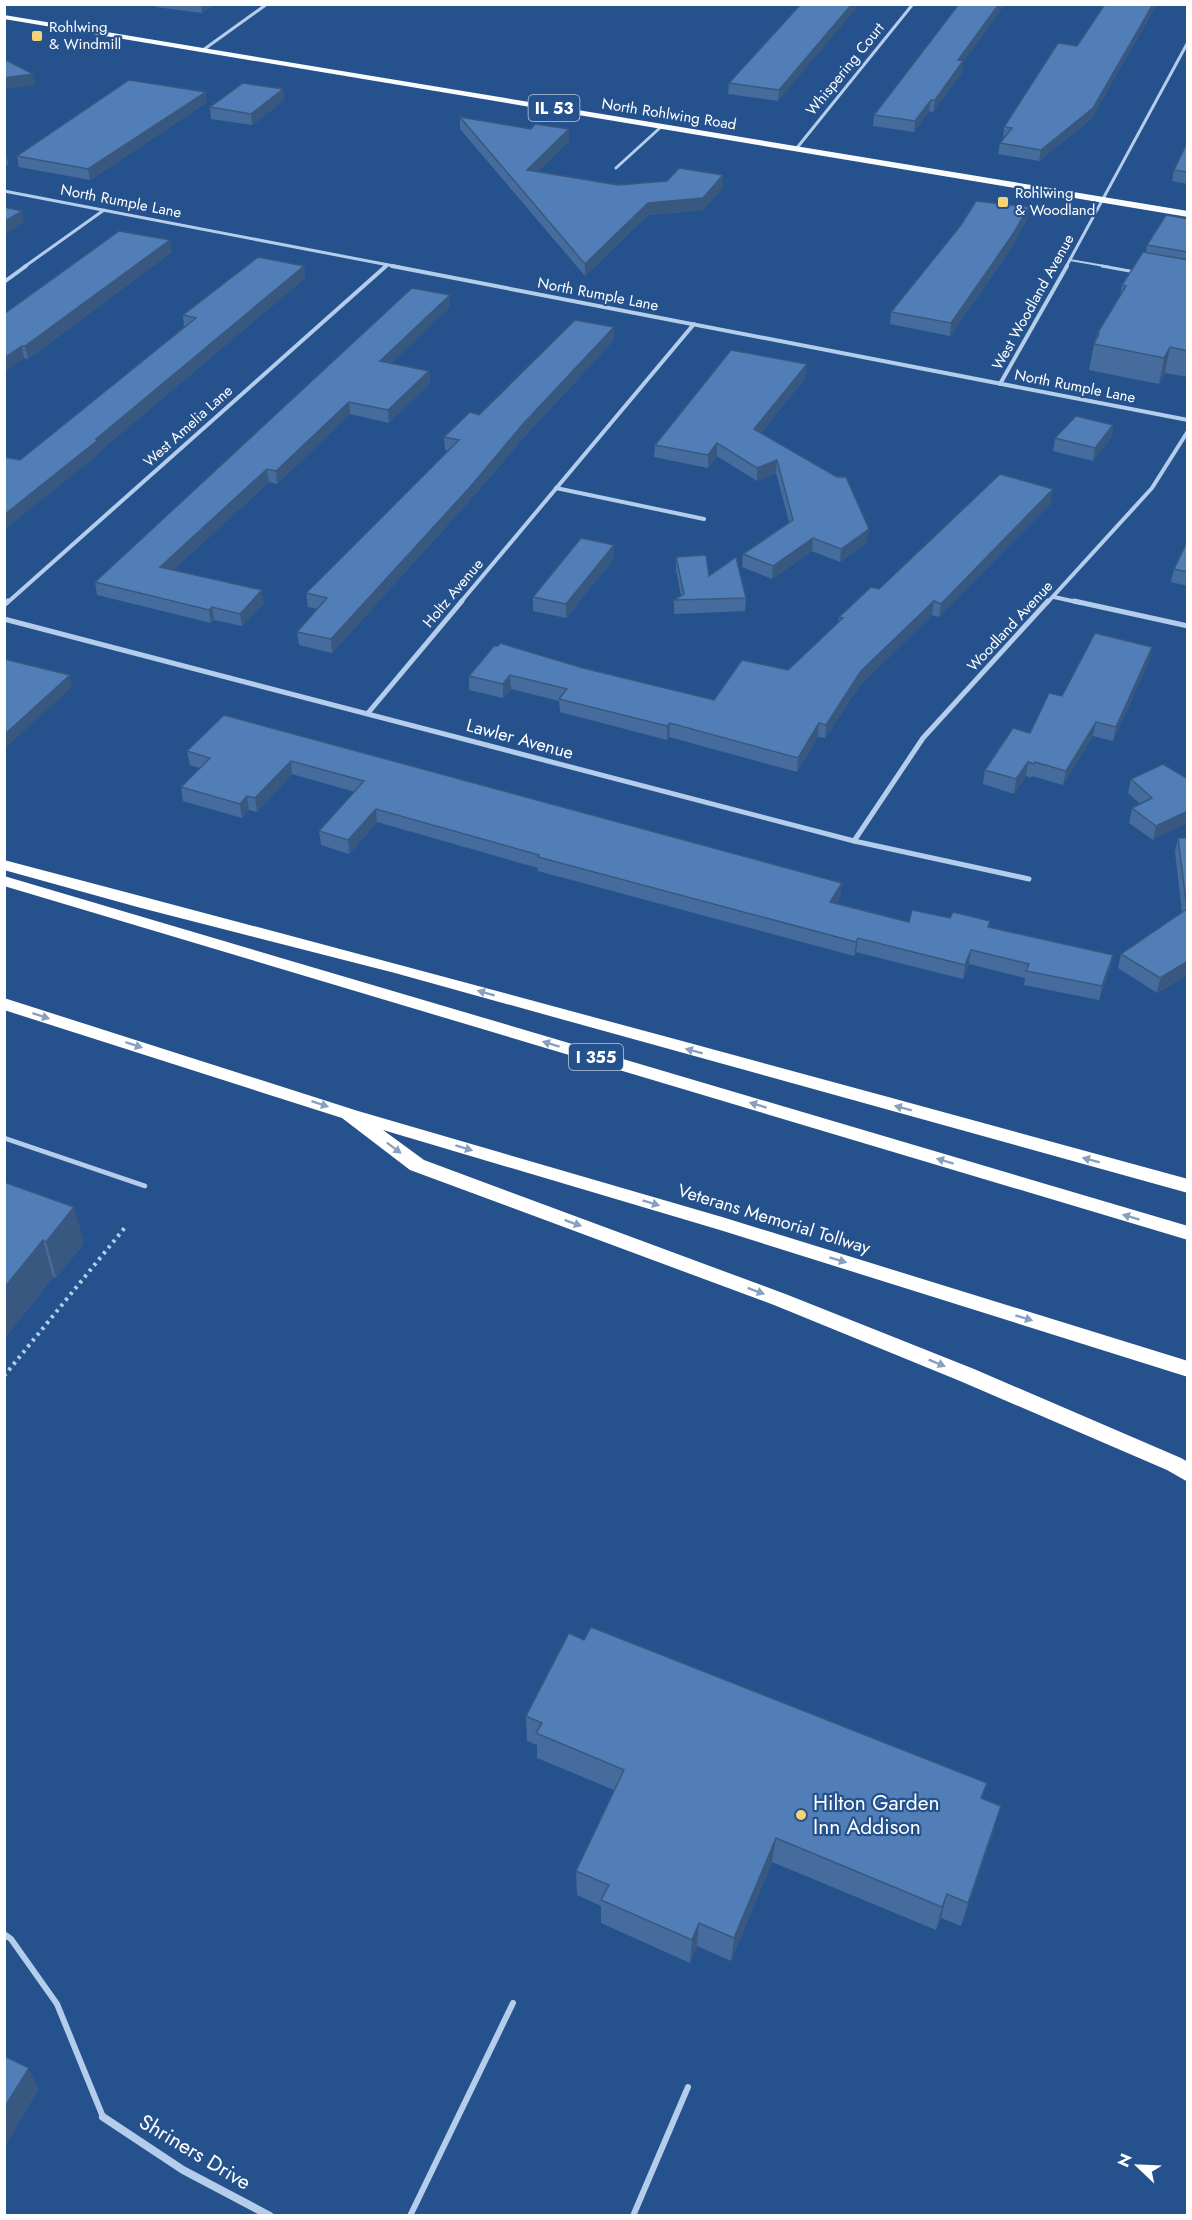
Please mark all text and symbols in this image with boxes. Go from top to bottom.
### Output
place label: Rohlwing & Windmill [49,16,121,55]
street label: Whispering Court [801,17,890,120]
marker: Rohlwing & Windmill [30,29,44,43]
street label: North Rohlwing Road [600,92,738,136]
road number: IL 53 [528,95,580,121]
street label: North Rumple Lane [59,178,184,224]
place label: Rohlwing & Woodland [1015,182,1095,221]
marker: Rohlwing & Woodland [996,195,1010,209]
street label: West Woodland Avenue [986,230,1080,374]
street label: North Rumple Lane [536,271,661,317]
street label: North Rumple Lane [1013,363,1138,409]
street label: West Amelia Lane [138,380,238,472]
street label: Holtz Avenue [418,554,489,632]
street label: Woodland Avenue [962,576,1058,676]
street label: Lawler Avenue [464,712,576,766]
one-way arrow [477,988,495,997]
one-way arrow [32,1011,50,1021]
one-way arrow [542,1039,560,1048]
one-way arrow [125,1041,143,1051]
road number: I 355 [569,1044,623,1070]
one-way arrow [685,1046,703,1055]
one-way arrow [311,1100,329,1109]
one-way arrow [749,1100,767,1109]
one-way arrow [893,1103,911,1112]
one-way arrow [387,1142,402,1154]
one-way arrow [455,1144,473,1153]
one-way arrow [1081,1154,1100,1164]
one-way arrow [936,1156,954,1165]
street label: Veterans Memorial Tollway [674,1177,874,1261]
one-way arrow [642,1199,660,1208]
one-way arrow [1122,1212,1140,1221]
one-way arrow [565,1218,583,1228]
one-way arrow [829,1256,847,1266]
one-way arrow [747,1286,765,1296]
one-way arrow [1015,1314,1033,1323]
one-way arrow [929,1358,947,1368]
place label: Hilton Garden Inn Addison [813,1788,940,1842]
marker: Hilton Garden Inn Addison [794,1808,808,1822]
street label: Shriners Drive [133,2107,257,2197]
north arrow [1108,2136,1168,2196]
text: N [1112,2150,1138,2171]

